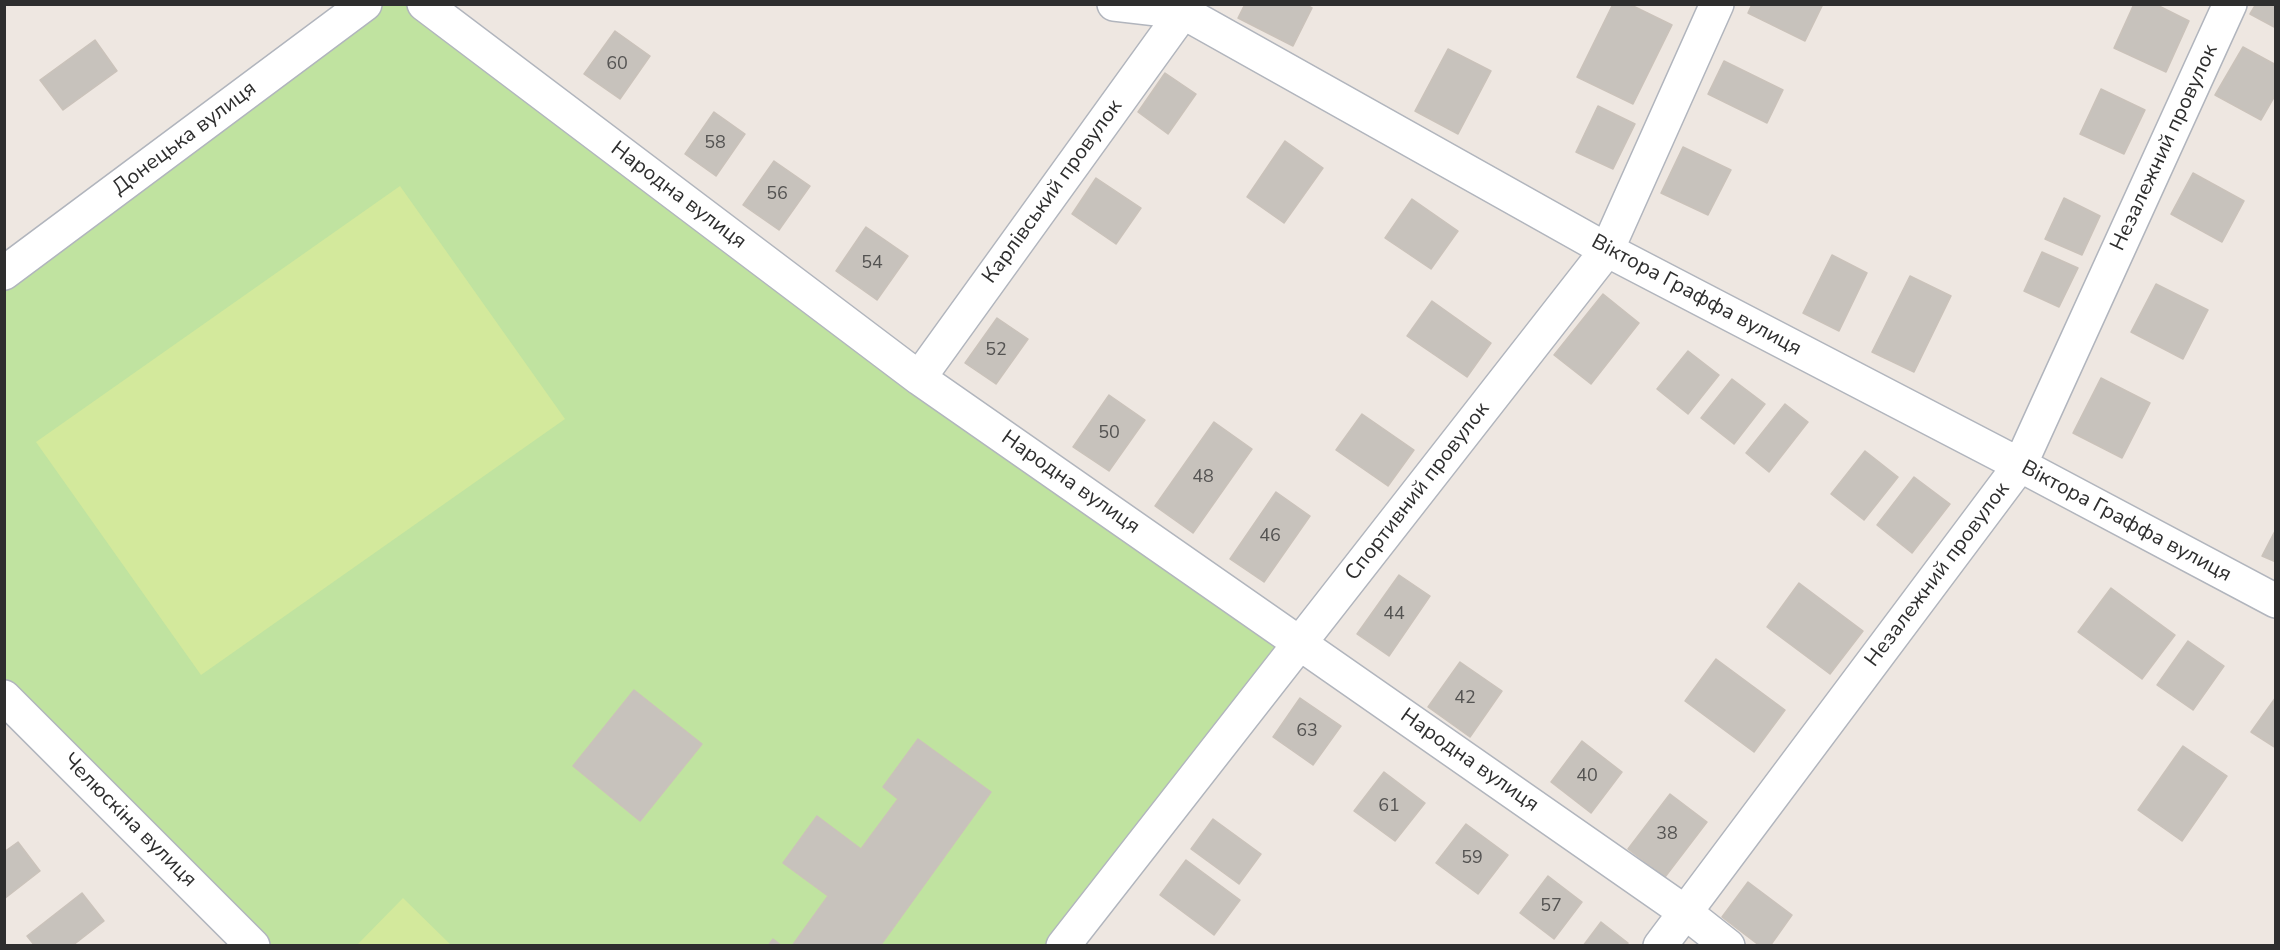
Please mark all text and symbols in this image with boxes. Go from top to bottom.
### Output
street label: Незалежний провулок [2106,41,2224,255]
house number: 60 [606,54,628,76]
street label: Донецька вулиця [108,77,262,201]
street label: Карлівський провулок [978,95,1128,289]
house number: 58 [704,133,726,155]
street label: Народна вулиця [605,137,751,255]
house number: 56 [766,184,788,206]
street label: Віктора Граффа вулиця [1587,230,1805,362]
house number: 54 [861,253,883,275]
house number: 52 [985,340,1007,362]
street label: Спортивний провулок [1340,398,1496,586]
house number: 50 [1098,423,1120,445]
street label: Народна вулиця [996,426,1144,540]
street label: Віктора Граффа вулиця [2017,456,2235,588]
house number: 48 [1192,467,1214,489]
street label: Незалежний провулок [1860,478,2016,672]
house number: 46 [1259,526,1281,548]
house number: 44 [1383,604,1405,626]
house number: 42 [1454,688,1476,710]
street label: Народна вулиця [1395,704,1543,818]
house number: 63 [1296,721,1318,743]
street label: Челюскіна вулиця [57,749,201,893]
house number: 40 [1576,766,1598,788]
house number: 61 [1378,796,1400,818]
house number: 38 [1656,824,1678,846]
house number: 59 [1461,848,1483,870]
house number: 57 [1540,896,1562,918]

